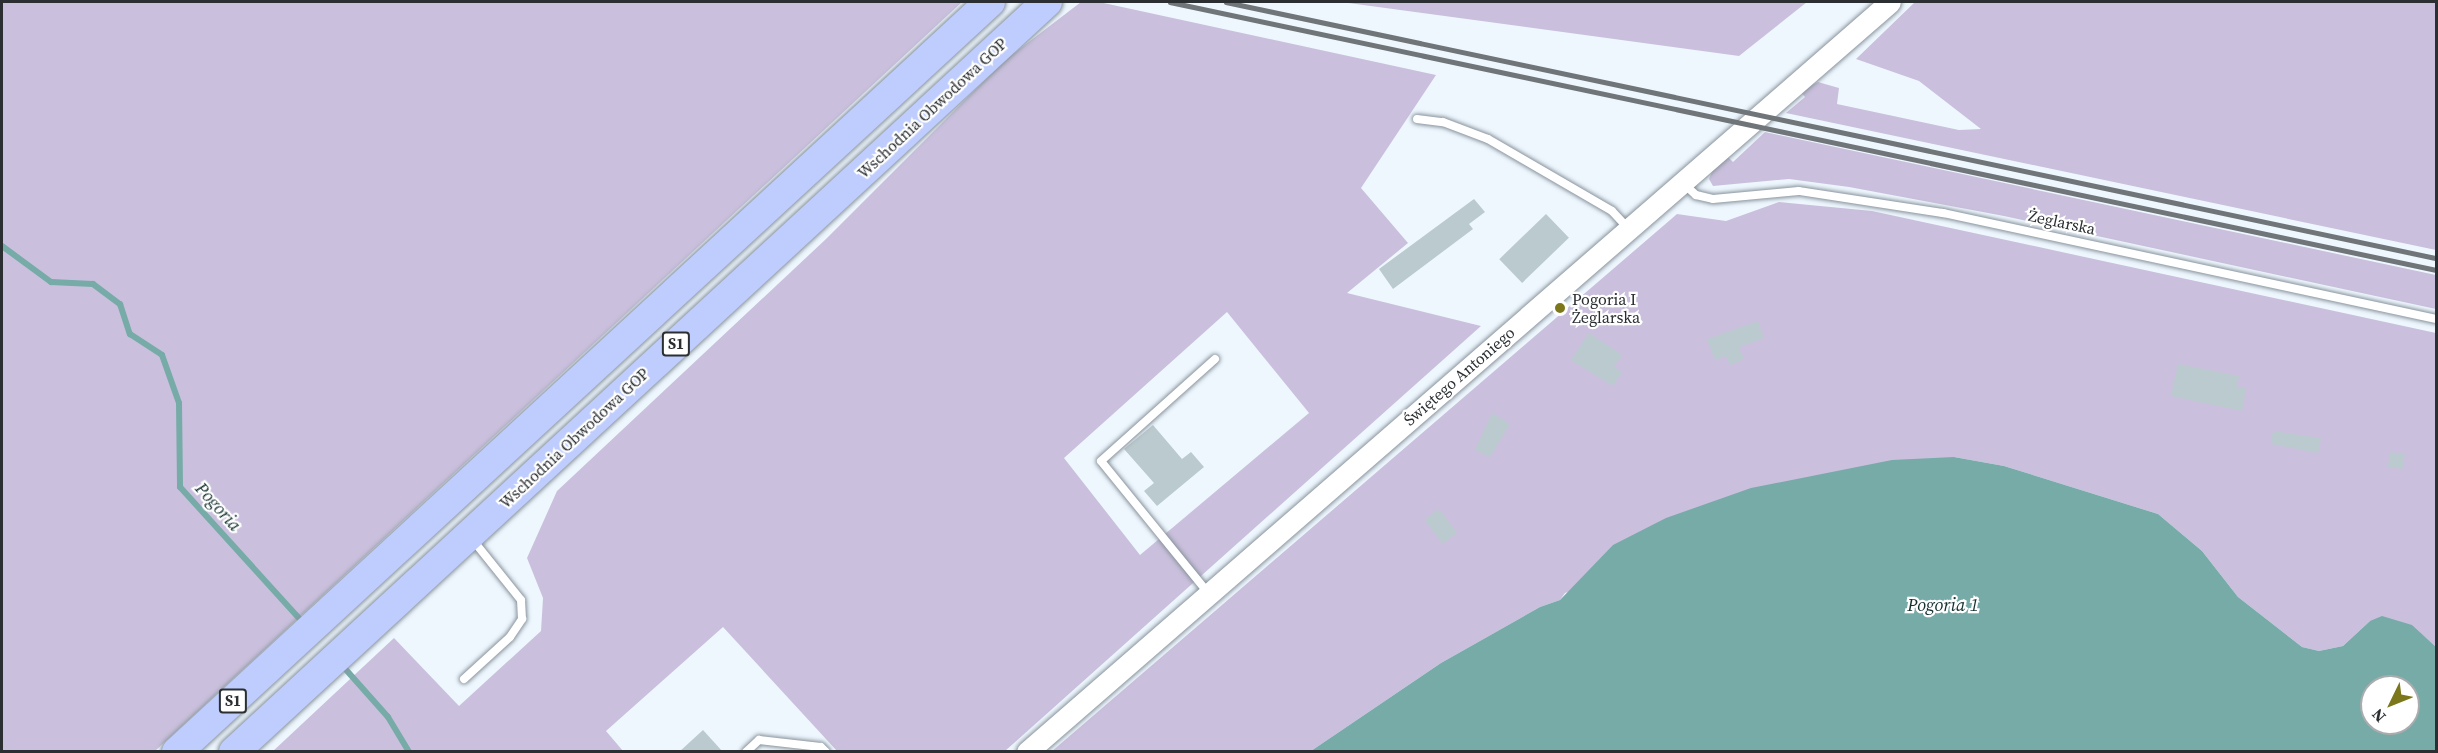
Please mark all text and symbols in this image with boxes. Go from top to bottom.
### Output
street label: Wschodnia Obwodowa GOP [853,34,1011,182]
street label: Żeglarska [2027,206,2097,238]
place label: Pogoria I Żeglarska [1572,289,1640,327]
marker: Pogoria I Żeglarska [1553,301,1567,315]
street label: Świętego Antoniego [1400,323,1518,429]
road number: S1 [661,332,691,356]
street label: Wschodnia Obwodowa GOP [495,364,653,512]
water label: Pogoria [190,478,246,536]
water label: Pogoria 1 [1907,594,1979,616]
north arrow [2360,675,2420,735]
road number: S1 [218,689,248,713]
text: N [2366,704,2390,728]

